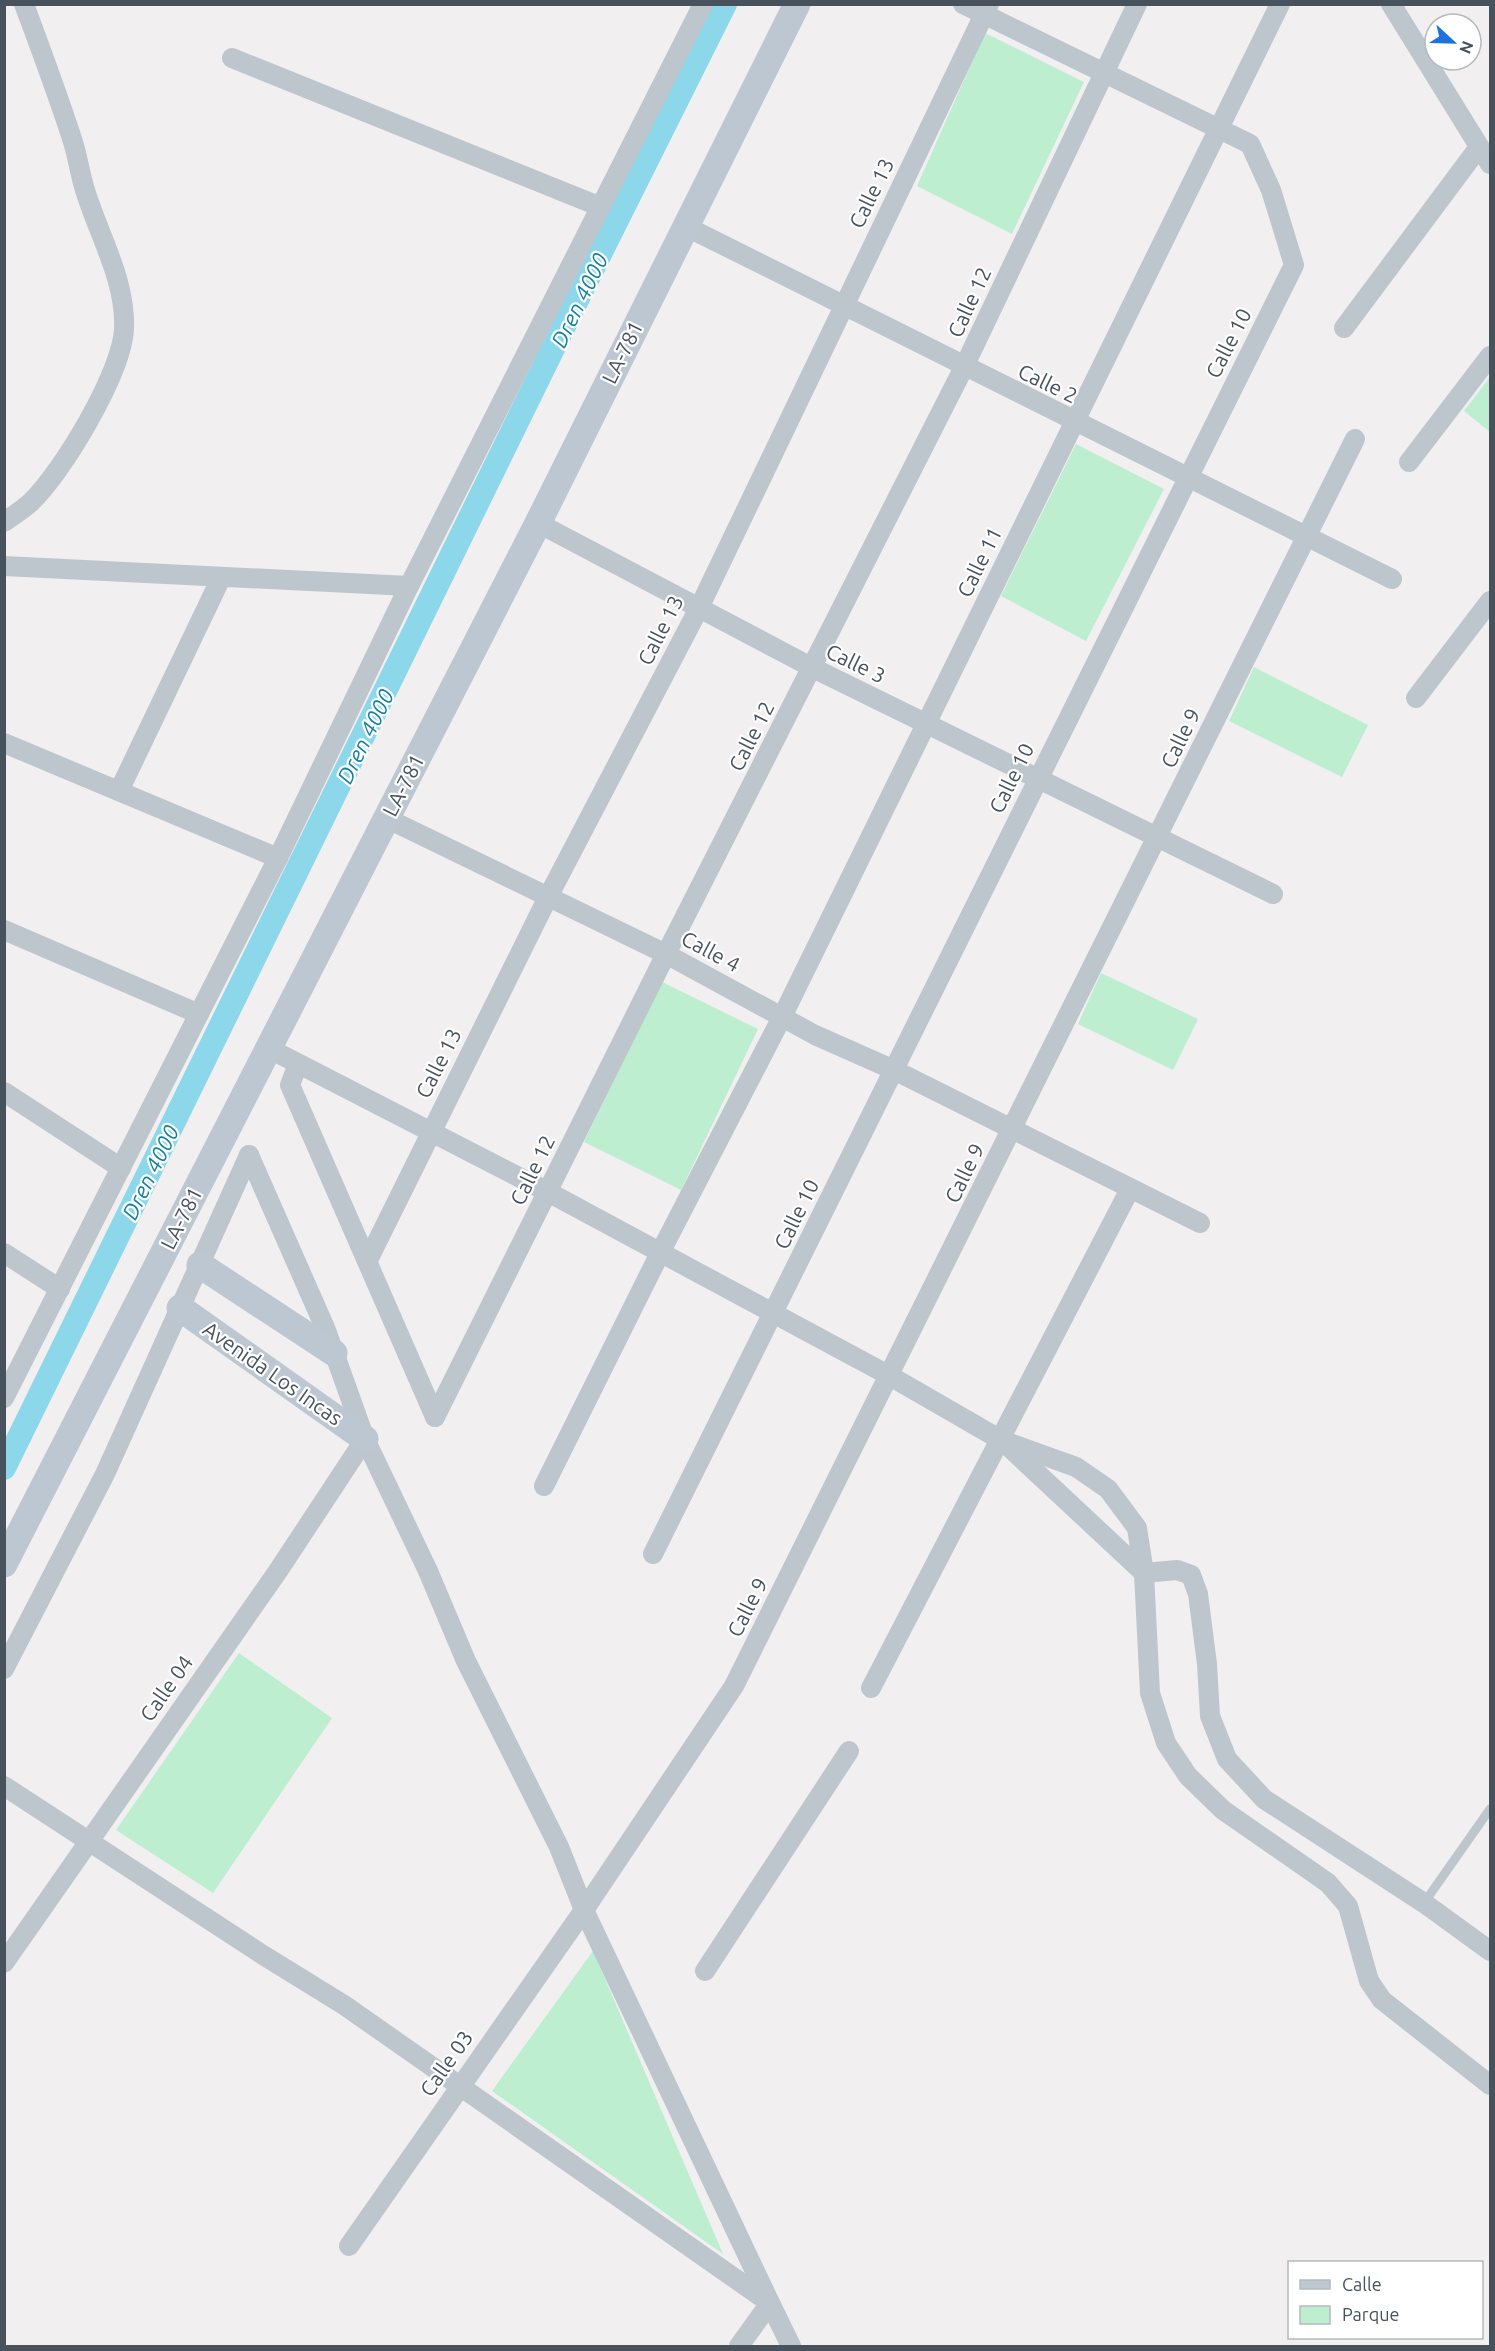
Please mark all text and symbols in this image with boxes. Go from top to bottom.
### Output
north arrow [1423,12,1483,72]
text: N [1456,39,1477,57]
street label: Calle 13 [844,154,898,232]
water label: Dren 4000 [545,249,613,351]
street label: Calle 12 [942,263,996,341]
street label: Calle 10 [1200,304,1256,382]
street label: LA-781 [597,317,647,387]
street label: Calle 2 [1014,358,1082,408]
street label: Calle 11 [952,523,1006,601]
street label: Calle 13 [632,591,688,669]
street label: Calle 3 [822,638,890,688]
water label: Dren 4000 [331,685,399,787]
street label: Calle 12 [723,697,779,775]
street label: Calle 9 [1155,704,1205,772]
street label: Calle 10 [984,739,1038,817]
street label: LA-781 [377,750,429,820]
street label: Calle 4 [678,926,744,976]
street label: Calle 13 [410,1024,466,1102]
water label: Dren 4000 [116,1121,184,1223]
street label: Calle 12 [505,1131,559,1209]
street label: Calle 9 [939,1139,989,1207]
street label: Calle 10 [769,1175,823,1253]
street label: LA-781 [155,1183,207,1253]
street label: Avenida Los Incas [199,1316,347,1430]
street label: Calle 9 [722,1574,772,1640]
street label: Calle 04 [135,1650,197,1726]
street label: Calle 03 [415,2025,477,2101]
legend [1288,2261,1483,2339]
text: Calle [1342,2274,1382,2294]
text: Parque [1342,2304,1399,2324]

